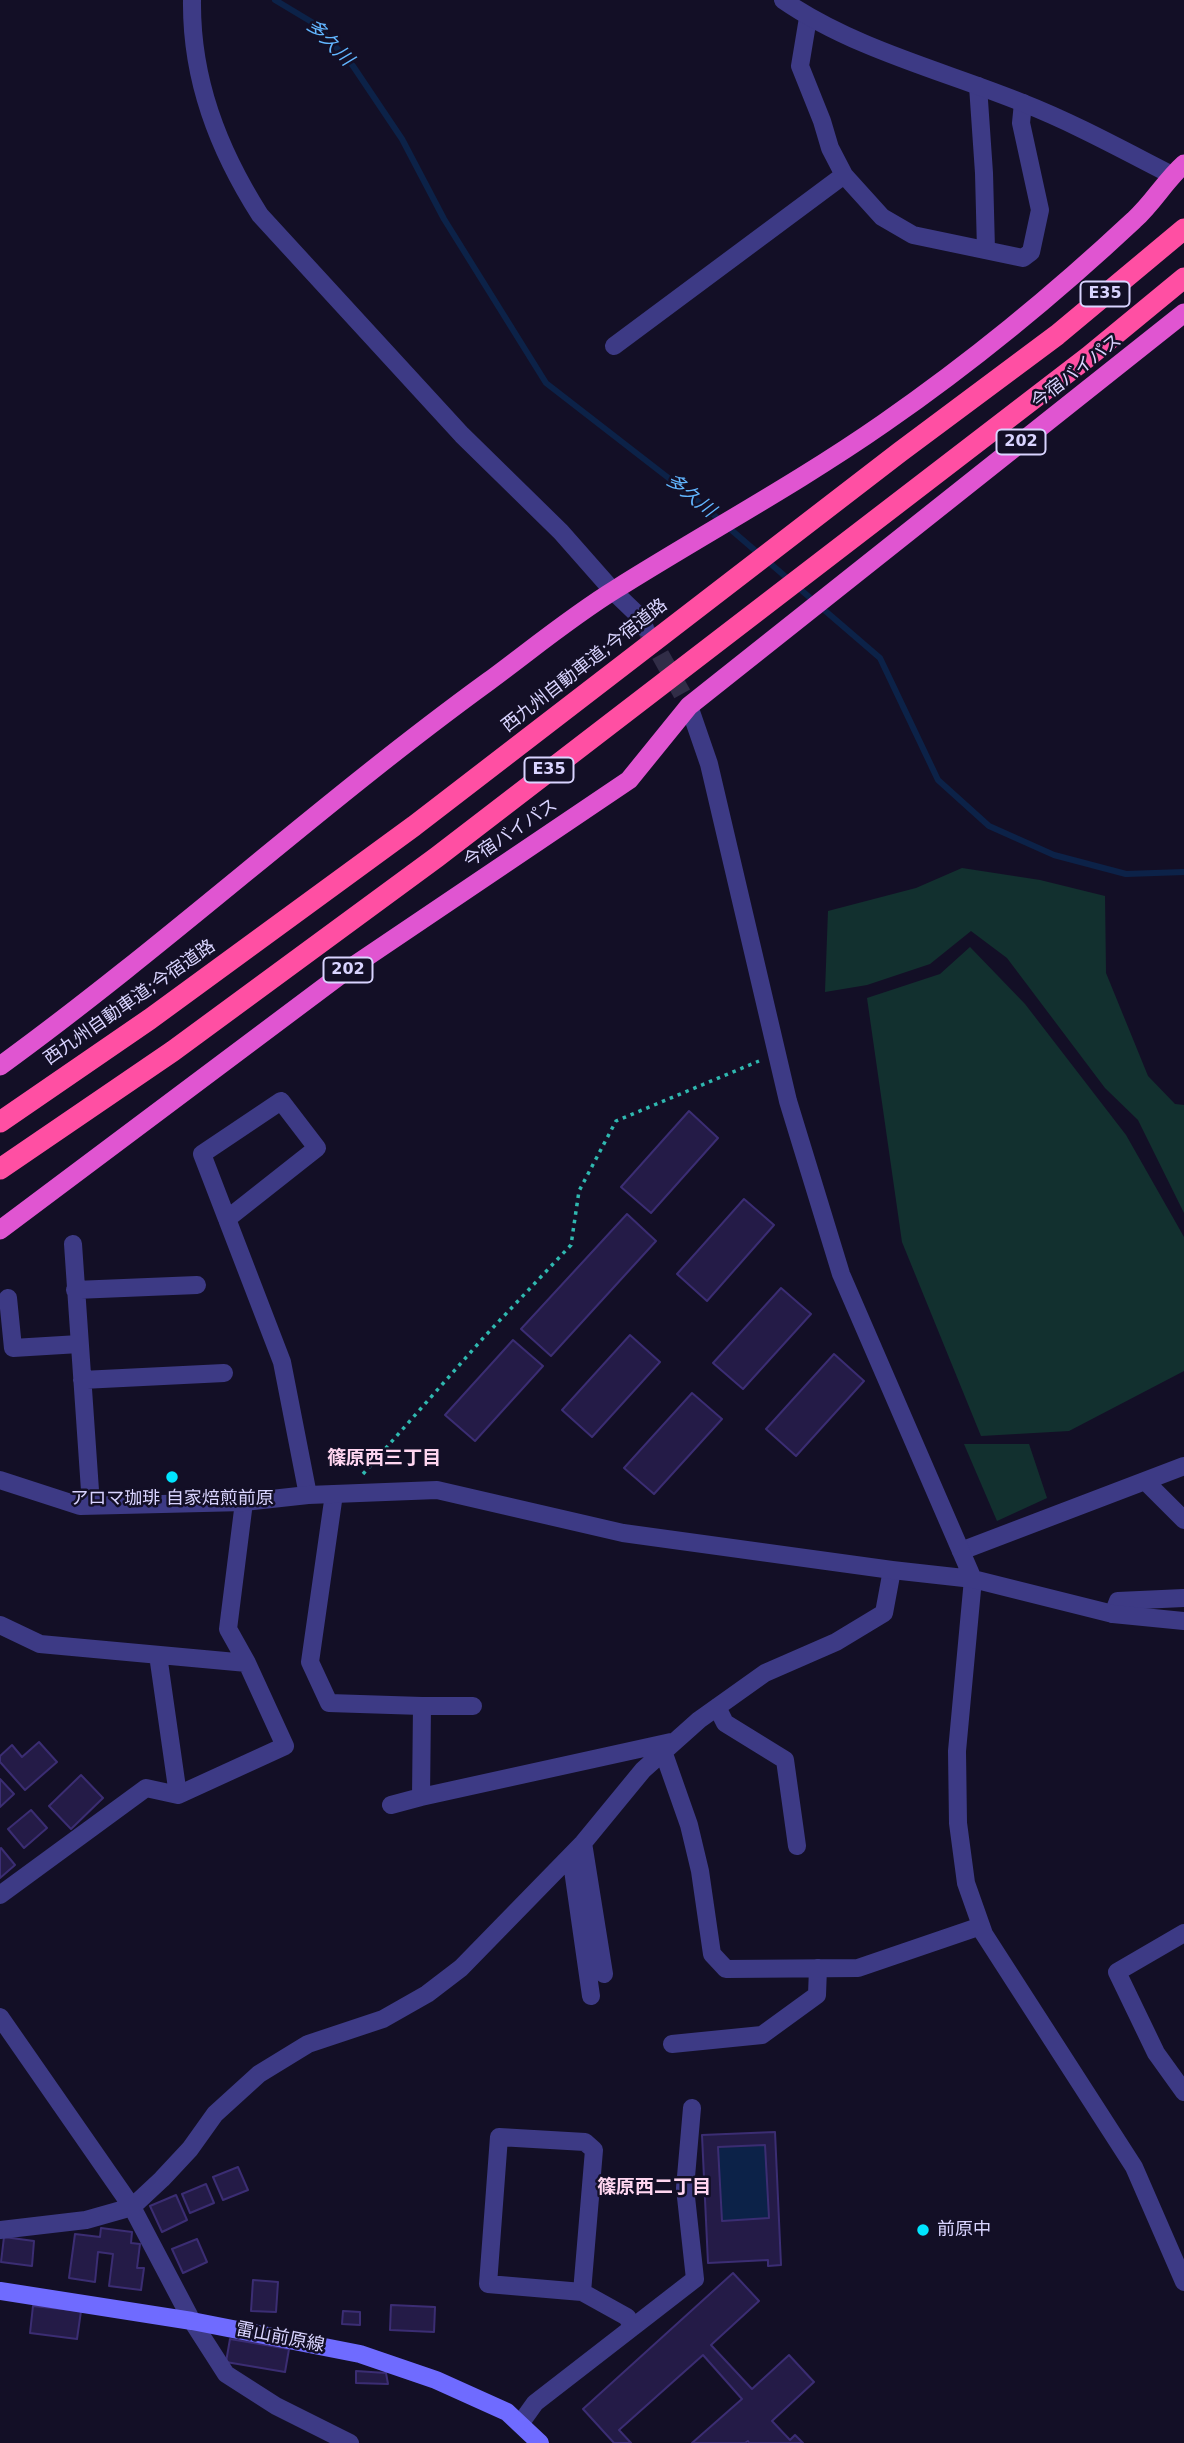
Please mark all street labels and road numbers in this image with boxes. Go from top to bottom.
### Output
road number: E35 [1080,282,1130,306]
street label: 今宿バイパス [1028,330,1126,414]
road number: 202 [996,430,1046,454]
street label: 西九州自動車道;今宿道路 [498,595,672,737]
road number: E35 [524,758,574,782]
street label: 今宿バイパス [460,795,562,873]
street label: 西九州自動車道;今宿道路 [40,936,220,1070]
road number: 202 [324,958,372,982]
street label: 雷山前原線 [234,2319,326,2357]

